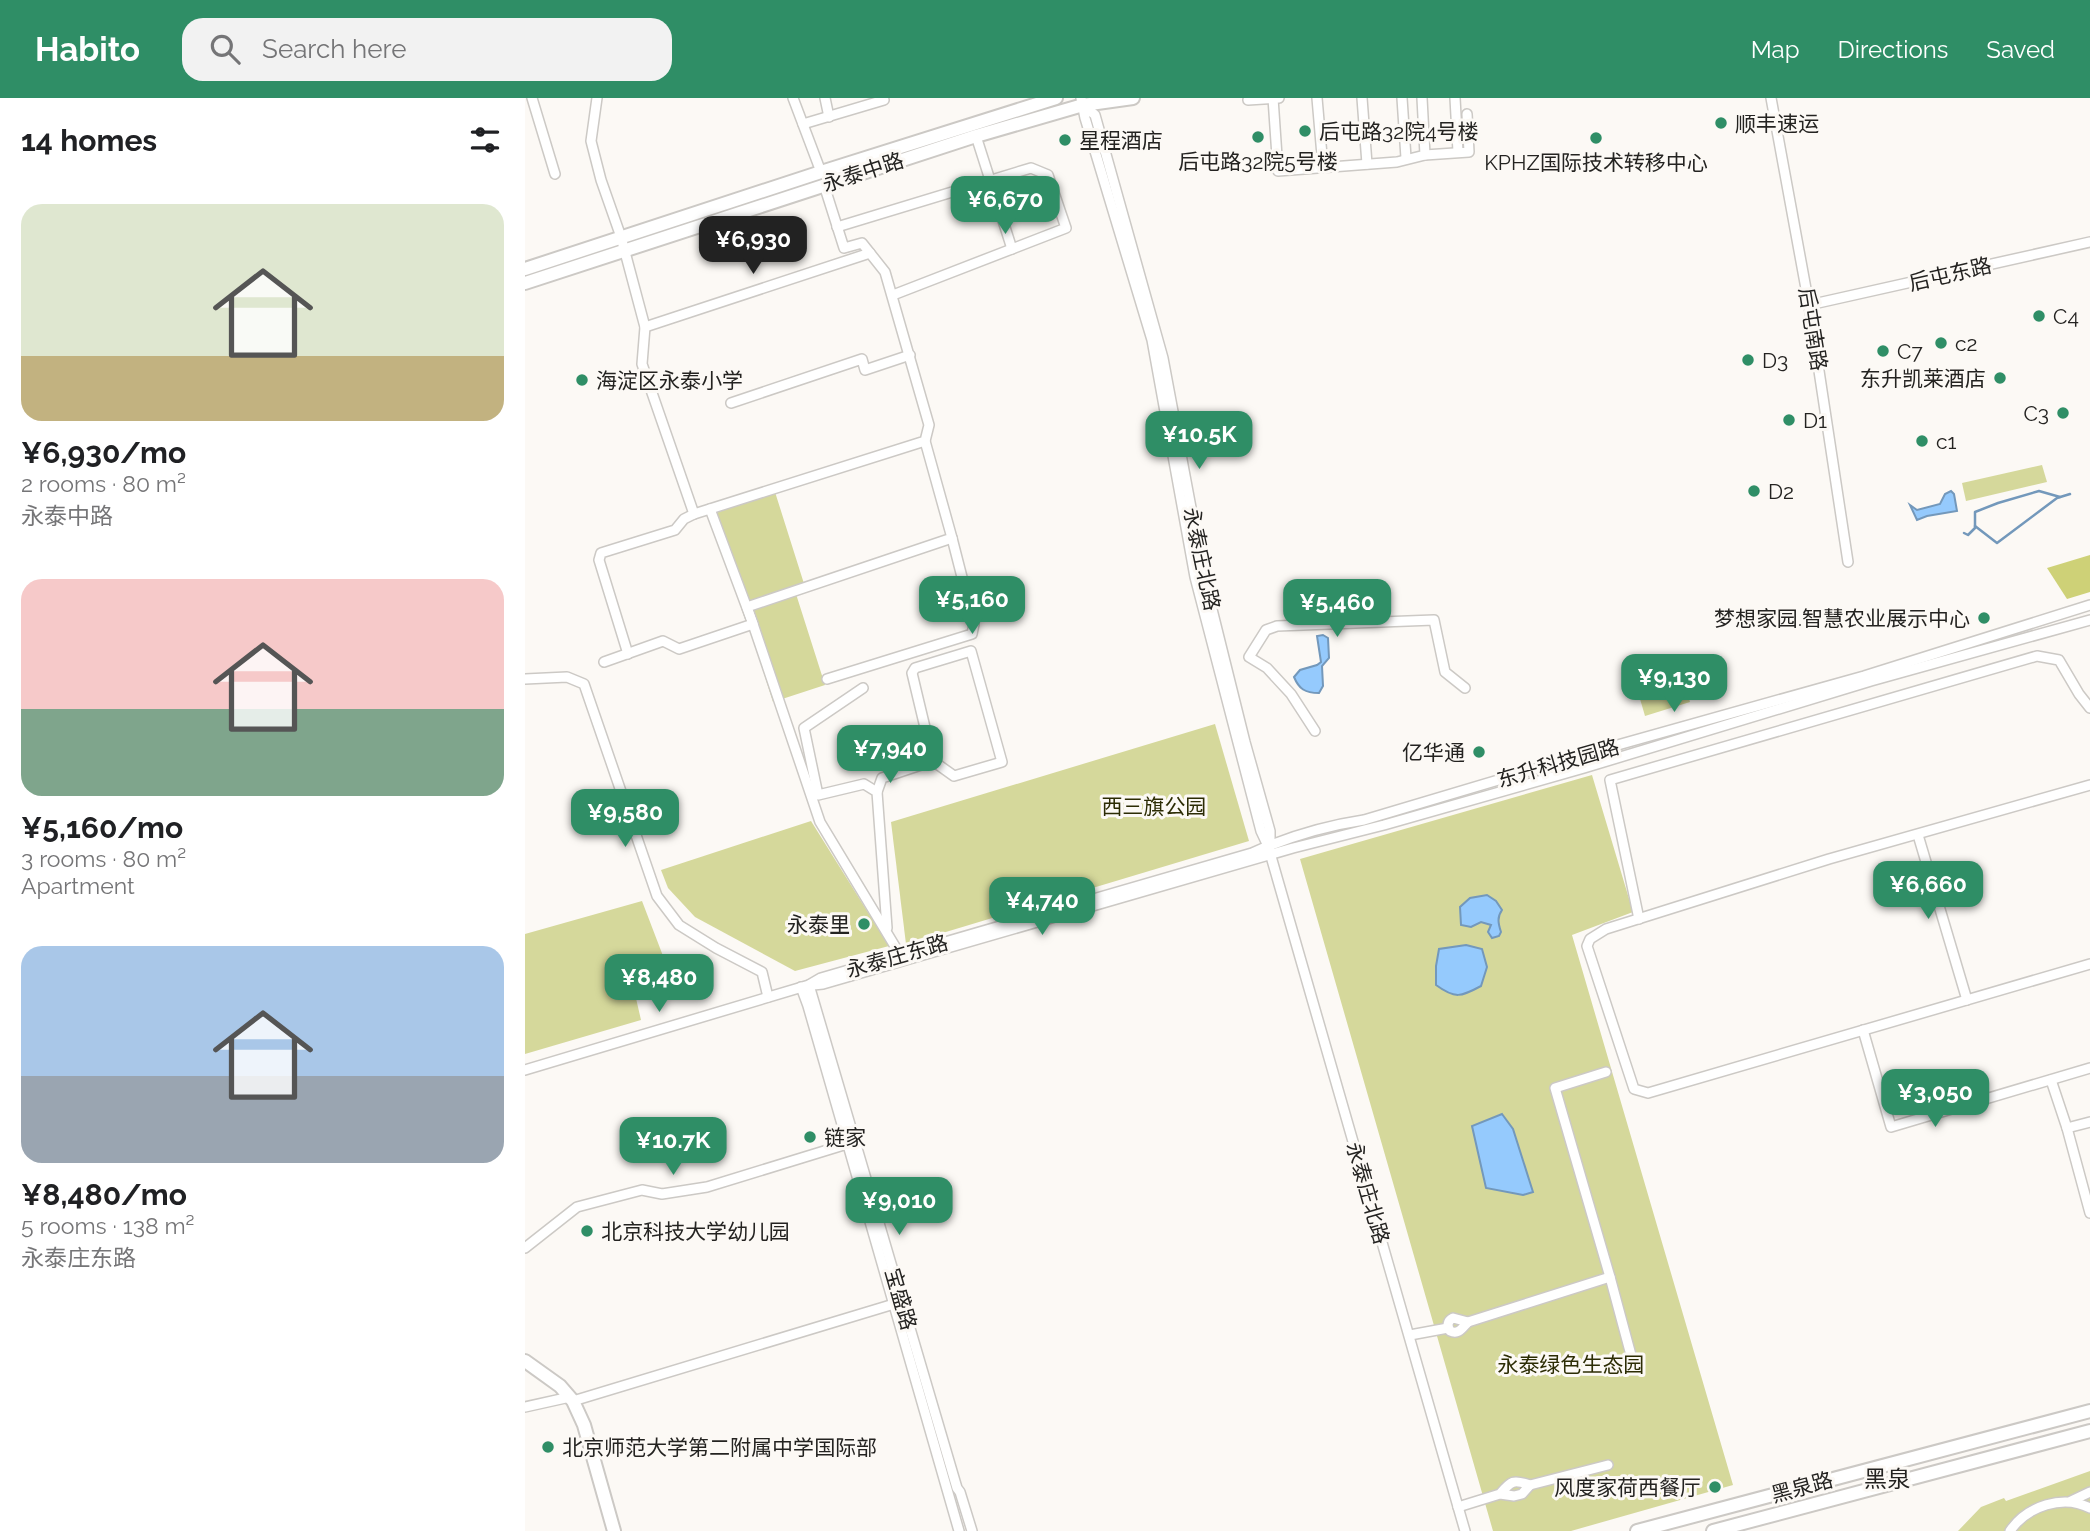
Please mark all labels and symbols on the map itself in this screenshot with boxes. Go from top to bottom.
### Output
place label: 顺丰速运 [1735,111,1819,136]
marker: 顺丰速运 [1713,115,1729,131]
place label: 后屯路32院4号楼 [1319,119,1479,144]
marker: 后屯路32院4号楼 [1297,123,1313,139]
place label: 星程酒店 [1079,128,1163,153]
marker: 后屯路32院5号楼 [1250,129,1266,145]
marker: KPHZ国际技术转移中心 [1588,130,1604,146]
marker: 星程酒店 [1057,132,1073,148]
street label: 永泰中路 [819,147,907,197]
place label: 后屯路32院5号楼 [1178,149,1338,174]
place label: KPHZ国际技术转移中心 [1484,150,1708,175]
pin: ¥6,670 [948,176,1062,236]
pin: ¥6,930 [696,216,810,276]
street label: 后屯东路 [1906,252,1994,296]
street label: 后屯南路 [1794,286,1832,372]
place label: C4 [2053,304,2079,329]
marker: C4 [2031,308,2047,324]
place label: c2 [1955,331,1977,356]
marker: c2 [1933,335,1949,351]
place label: C7 [1897,339,1923,364]
marker: C7 [1875,343,1891,359]
place label: D3 [1762,348,1788,373]
marker: D3 [1740,352,1756,368]
place label: 东升凯莱酒店 [1860,366,1986,391]
place label: 海淀区永泰小学 [596,368,743,393]
marker: 东升凯莱酒店 [1992,370,2008,386]
marker: 海淀区永泰小学 [574,372,590,388]
place label: C3 [2023,401,2049,426]
marker: C3 [2055,405,2071,421]
place label: D1 [1803,408,1827,433]
pin: ¥10.5K [1142,412,1256,471]
marker: D1 [1781,412,1797,428]
place label: c1 [1936,429,1957,454]
marker: c1 [1914,433,1930,449]
place label: D2 [1768,479,1794,504]
marker: D2 [1746,483,1762,499]
street label: 永泰庄北路 [1179,505,1225,613]
pin: ¥5,160 [915,576,1029,636]
pin: ¥5,460 [1280,580,1394,639]
place label: 梦想家园.智慧农业展示中心 [1714,606,1970,631]
marker: 梦想家园.智慧农业展示中心 [1976,610,1992,626]
pin: ¥9,130 [1617,654,1731,714]
pin: ¥7,940 [833,726,947,785]
street label: 东升科技园路 [1494,734,1622,792]
place label: 亿华通 [1402,740,1465,765]
marker: 亿华通 [1471,744,1487,760]
pin: ¥9,580 [568,790,682,849]
park label: 西三旗公园 [1102,794,1207,819]
pin: ¥6,660 [1871,862,1985,921]
pin: ¥4,740 [985,878,1099,937]
place label: 永泰里 [787,912,850,937]
marker: 永泰里 [856,916,872,932]
street label: 永泰庄东路 [843,930,951,982]
pin: ¥8,480 [602,954,716,1014]
pin: ¥3,050 [1878,1070,1992,1129]
pin: ¥10.7K [616,1118,730,1177]
place label: 链家 [824,1125,866,1150]
marker: 链家 [802,1129,818,1145]
street label: 永泰庄北路 [1342,1139,1394,1247]
pin: ¥9,010 [842,1178,956,1237]
place label: 北京科技大学幼儿园 [601,1219,790,1244]
marker: 北京科技大学幼儿园 [579,1223,595,1239]
street label: 宝盛路 [880,1265,922,1333]
park label: 永泰绿色生态园 [1498,1352,1645,1377]
place label: 北京师范大学第二附属中学国际部 [562,1435,877,1460]
marker: 北京师范大学第二附属中学国际部 [540,1439,556,1455]
district label: 黑泉 [1864,1465,1910,1492]
street label: 黑泉路 [1768,1467,1836,1507]
place label: 风度家荷西餐厅 [1554,1475,1701,1500]
marker: 风度家荷西餐厅 [1707,1479,1723,1495]

